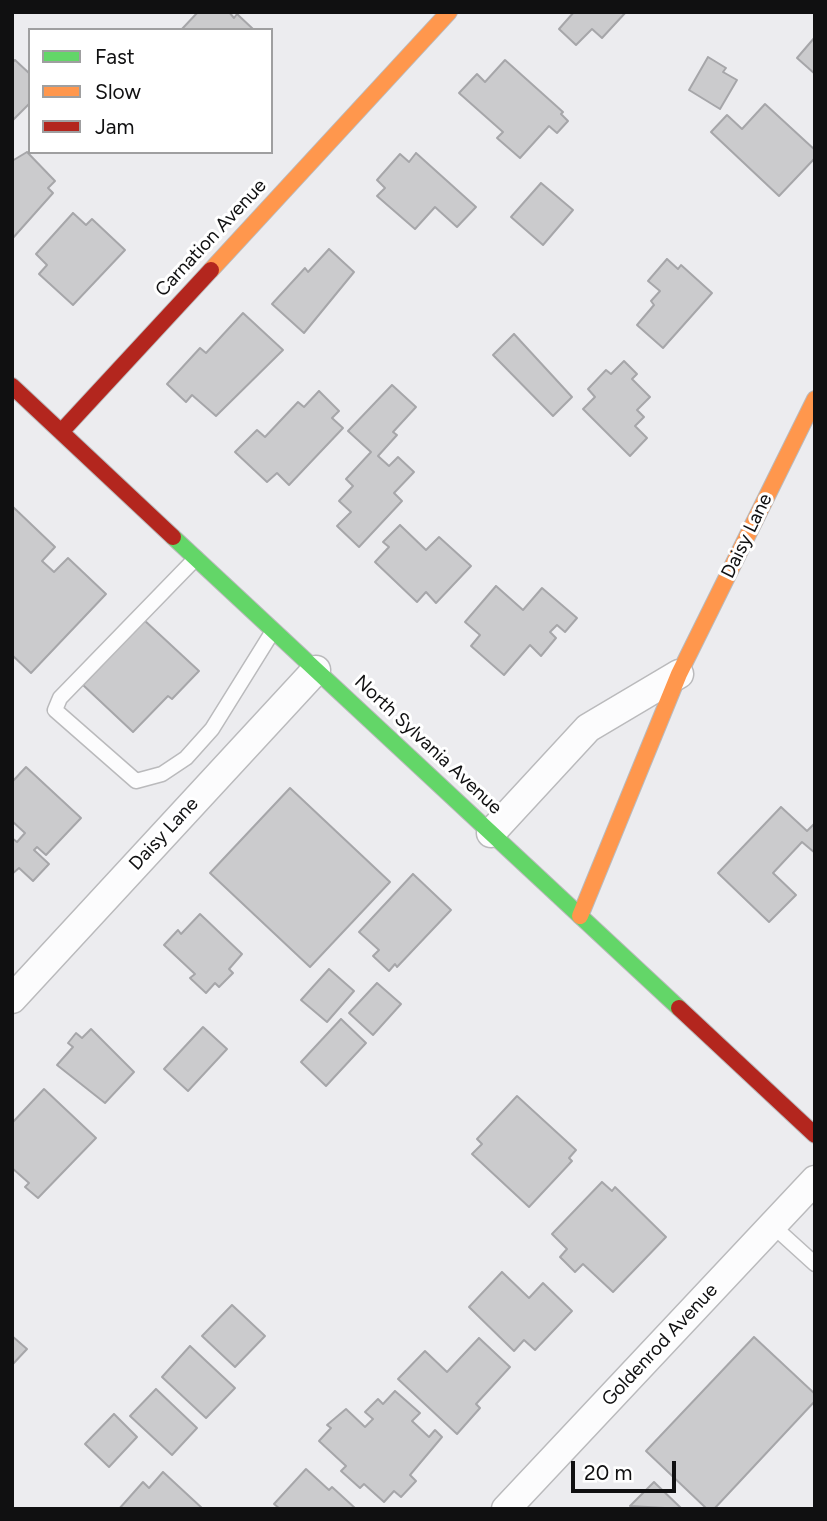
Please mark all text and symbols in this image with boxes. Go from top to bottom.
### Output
legend [28,28,273,154]
text: Fast [95,44,135,69]
text: Slow [95,79,141,104]
text: Jam [95,114,134,139]
street label: Carnation Avenue [151,175,271,301]
street label: Daisy Lane [717,490,777,582]
street label: North Sylvania Avenue [349,671,507,819]
street label: Daisy Lane [125,793,203,875]
street label: Goldenrod Avenue [597,1279,723,1411]
scale bar [575,1448,680,1492]
text: 20 m [584,1460,632,1485]

